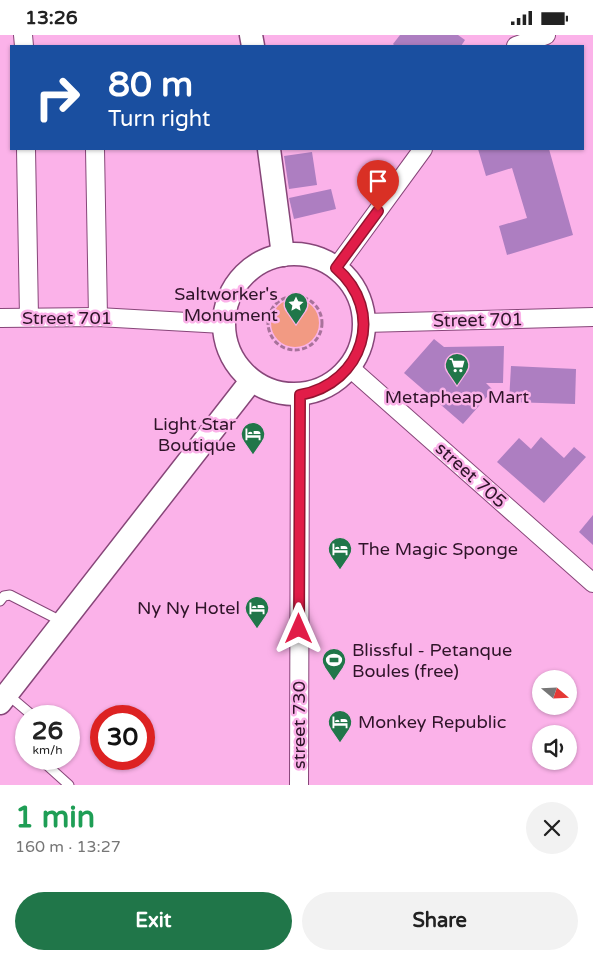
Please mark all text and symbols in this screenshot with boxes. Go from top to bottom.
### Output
text: 13:26 [25,7,78,29]
text: 80 m [108,64,193,106]
icon: right [25,65,90,130]
text: Turn right [108,106,210,132]
pin [357,160,399,211]
icon: arrive [364,167,392,195]
place label: Saltworker's Monument [174,283,278,326]
place icon: Saltworker's Monument [283,291,309,325]
street label: Street 701 [22,307,112,329]
street label: Street 701 [433,308,523,332]
supermarket icon: Metapheap Mart [444,352,470,386]
place label: Metapheap Mart [385,386,529,408]
place label: Light Star Boutique [153,413,236,456]
hotel icon: Light Star Boutique [240,421,266,455]
street label: street 705 [431,437,511,513]
hotel icon: The Magic Sponge [327,536,353,570]
place label: The Magic Sponge [358,538,518,560]
hotel icon: Ny Ny Hotel [244,595,270,629]
place label: Ny Ny Hotel [137,597,240,619]
position arrow [272,602,324,654]
place label: Blissful - Petanque Boules (free) [352,639,512,682]
sports icon: Blissful - Petanque Boules (free) [321,647,347,681]
north arrow [532,670,578,715]
map controls [532,670,577,770]
street label: street 730 [288,681,310,769]
speed limit sign: 30 [90,705,155,770]
hotel icon: Monkey Republic [327,709,353,743]
place label: Monkey Republic [358,711,506,733]
text: 26 [32,716,63,746]
button: sound [532,725,577,770]
text: km/h [32,743,63,757]
text: 1 min [15,799,95,836]
button: close [526,802,578,854]
text: 160 m · 13:27 [15,837,121,857]
button: Exit [15,892,292,950]
button: Share [302,892,578,950]

